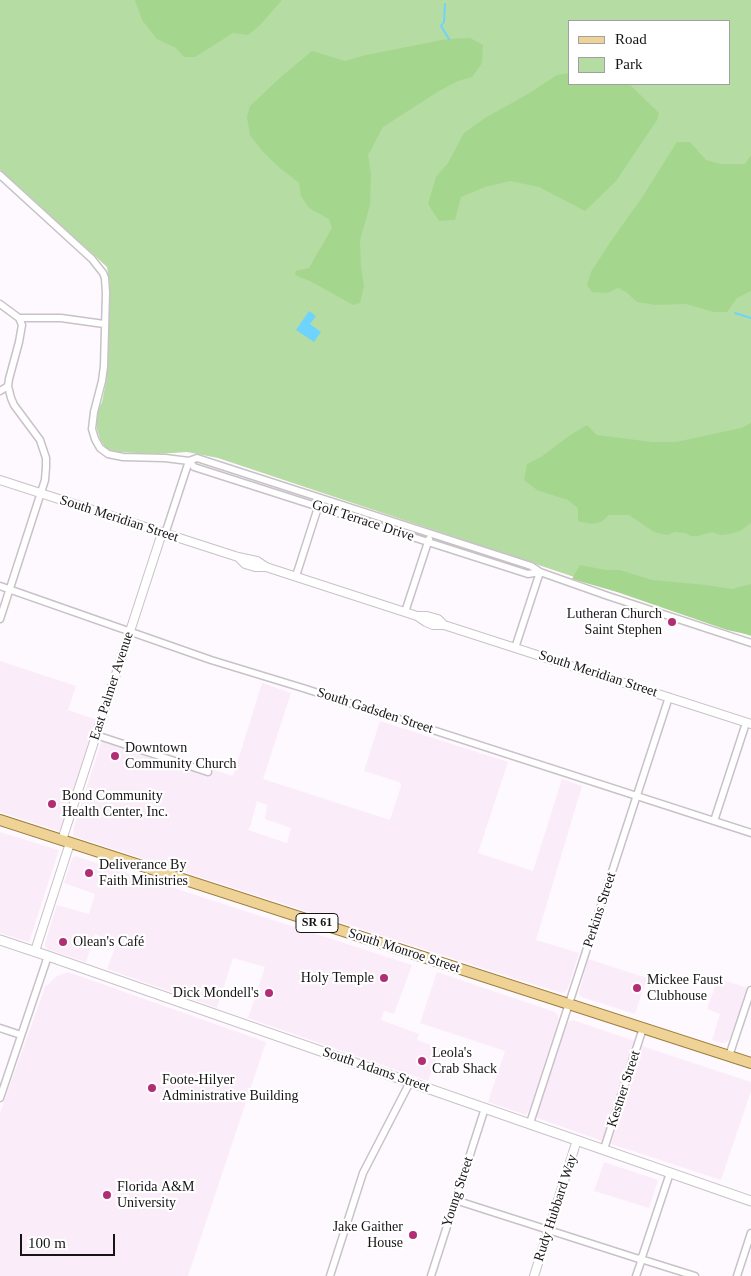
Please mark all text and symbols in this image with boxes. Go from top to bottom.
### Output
legend [568,20,731,85]
text: Road [615,31,647,47]
text: Park [615,56,643,72]
street label: South Meridian Street [58,492,180,546]
street label: Golf Terrace Drive [310,497,416,545]
place label: Lutheran Church Saint Stephen [567,606,662,638]
marker: Lutheran Church Saint Stephen [666,616,678,628]
street label: East Palmer Avenue [87,630,137,742]
street label: South Meridian Street [537,647,659,701]
street label: South Gadsden Street [315,684,435,738]
place label: Downtown Community Church [125,740,237,772]
marker: Downtown Community Church [109,750,121,762]
place label: Bond Community Health Center, Inc. [62,788,168,820]
marker: Bond Community Health Center, Inc. [46,798,58,810]
place label: Deliverance By Faith Ministries [99,857,188,890]
marker: Deliverance By Faith Ministries [83,867,95,879]
street label: Perkins Street [580,870,620,950]
road number: SR 61 [296,914,338,932]
street label: South Monroe Street [346,925,462,977]
place label: Olean's Café [73,934,144,950]
marker: Olean's Café [57,936,69,948]
place label: Holy Temple [301,970,374,986]
marker: Holy Temple [378,972,390,984]
place label: Mickee Faust Clubhouse [647,972,723,1004]
marker: Mickee Faust Clubhouse [631,982,643,994]
place label: Dick Mondell's [173,985,259,1001]
marker: Dick Mondell's [263,987,275,999]
street label: South Adams Street [320,1044,432,1096]
place label: Leola's Crab Shack [432,1045,497,1078]
street label: Kestner Street [604,1049,644,1129]
marker: Leola's Crab Shack [416,1055,428,1067]
place label: Foote-Hilyer Administrative Building [162,1072,298,1104]
marker: Foote-Hilyer Administrative Building [146,1082,158,1094]
street label: Rudy Hubbard Way [531,1152,581,1264]
street label: Young Street [439,1155,477,1229]
place label: Florida A&M University [117,1179,194,1212]
marker: Florida A&M University [101,1189,113,1201]
place label: Jake Gaither House [333,1219,403,1252]
scale bar [22,1224,118,1256]
marker: Jake Gaither House [407,1229,419,1241]
text: 100 m [28,1235,66,1251]

